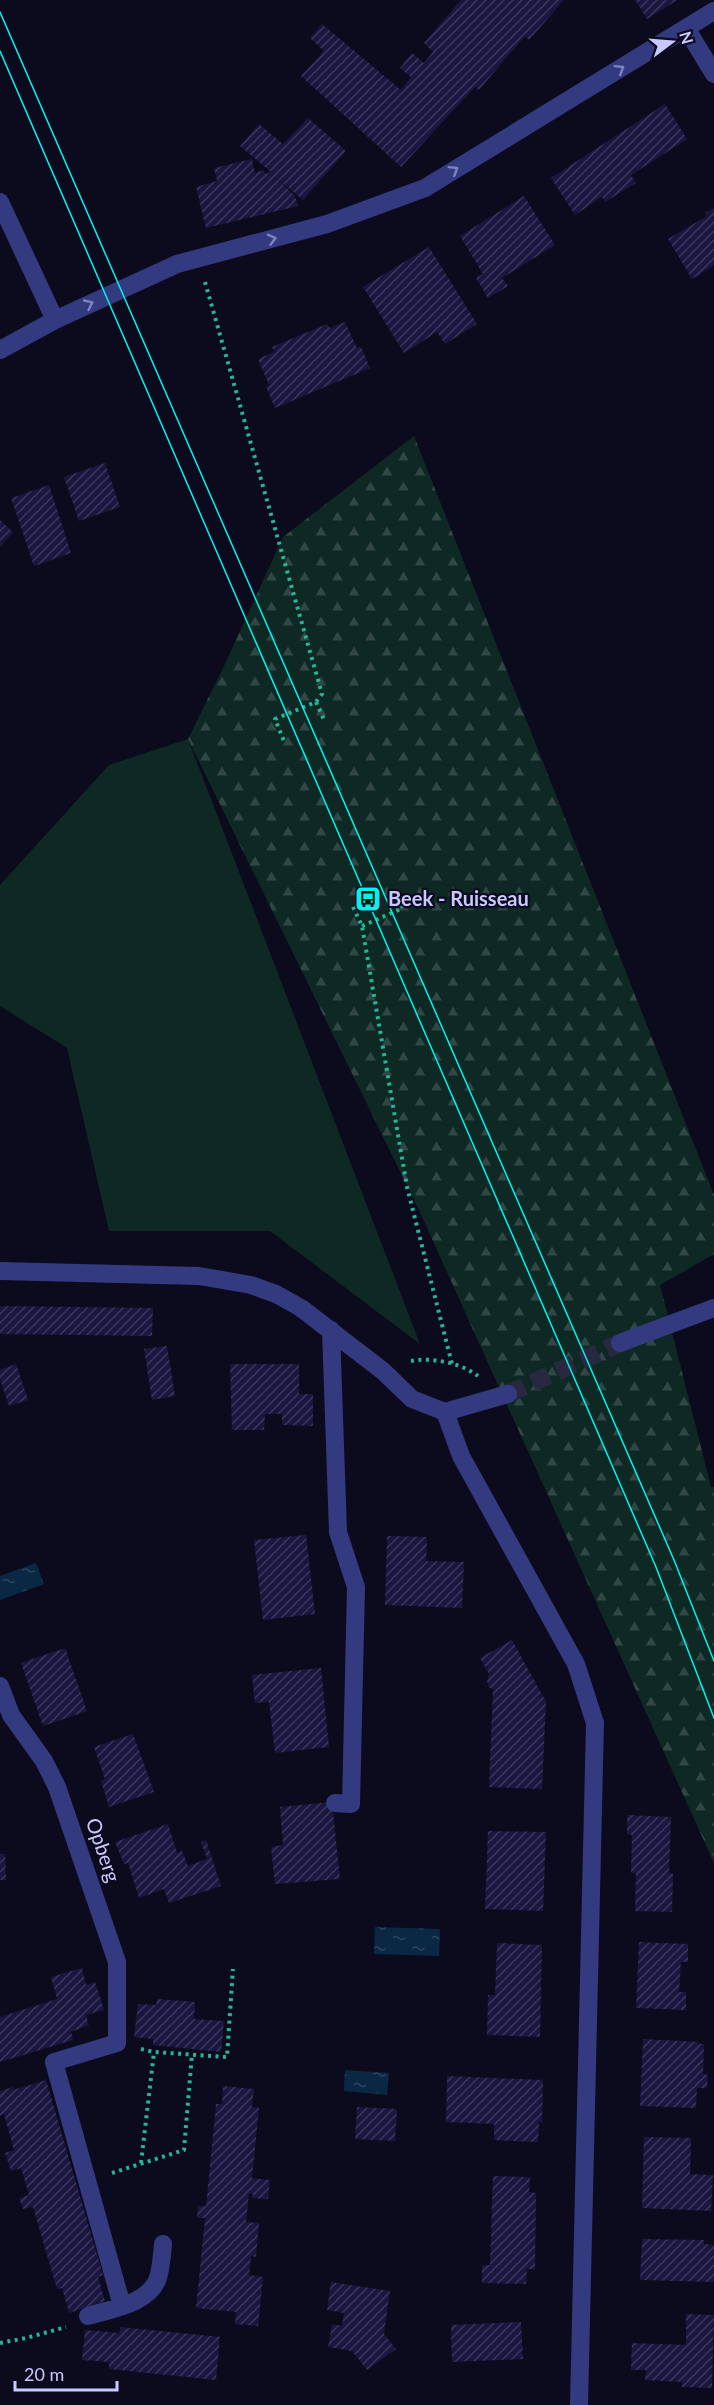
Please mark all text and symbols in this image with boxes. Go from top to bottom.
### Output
north arrow [642,12,702,72]
text: N [676,29,698,46]
one-way arrow [614,64,624,76]
one-way arrow [448,166,458,178]
one-way arrow [267,233,277,246]
one-way arrow [83,299,94,311]
bus stop icon: Beek - Ruisseau [353,884,383,914]
place label: Beek - Ruisseau [388,886,529,910]
street label: Opberg [82,1814,126,1885]
scale bar [15,2354,117,2392]
text: 20 m [24,2363,64,2385]

